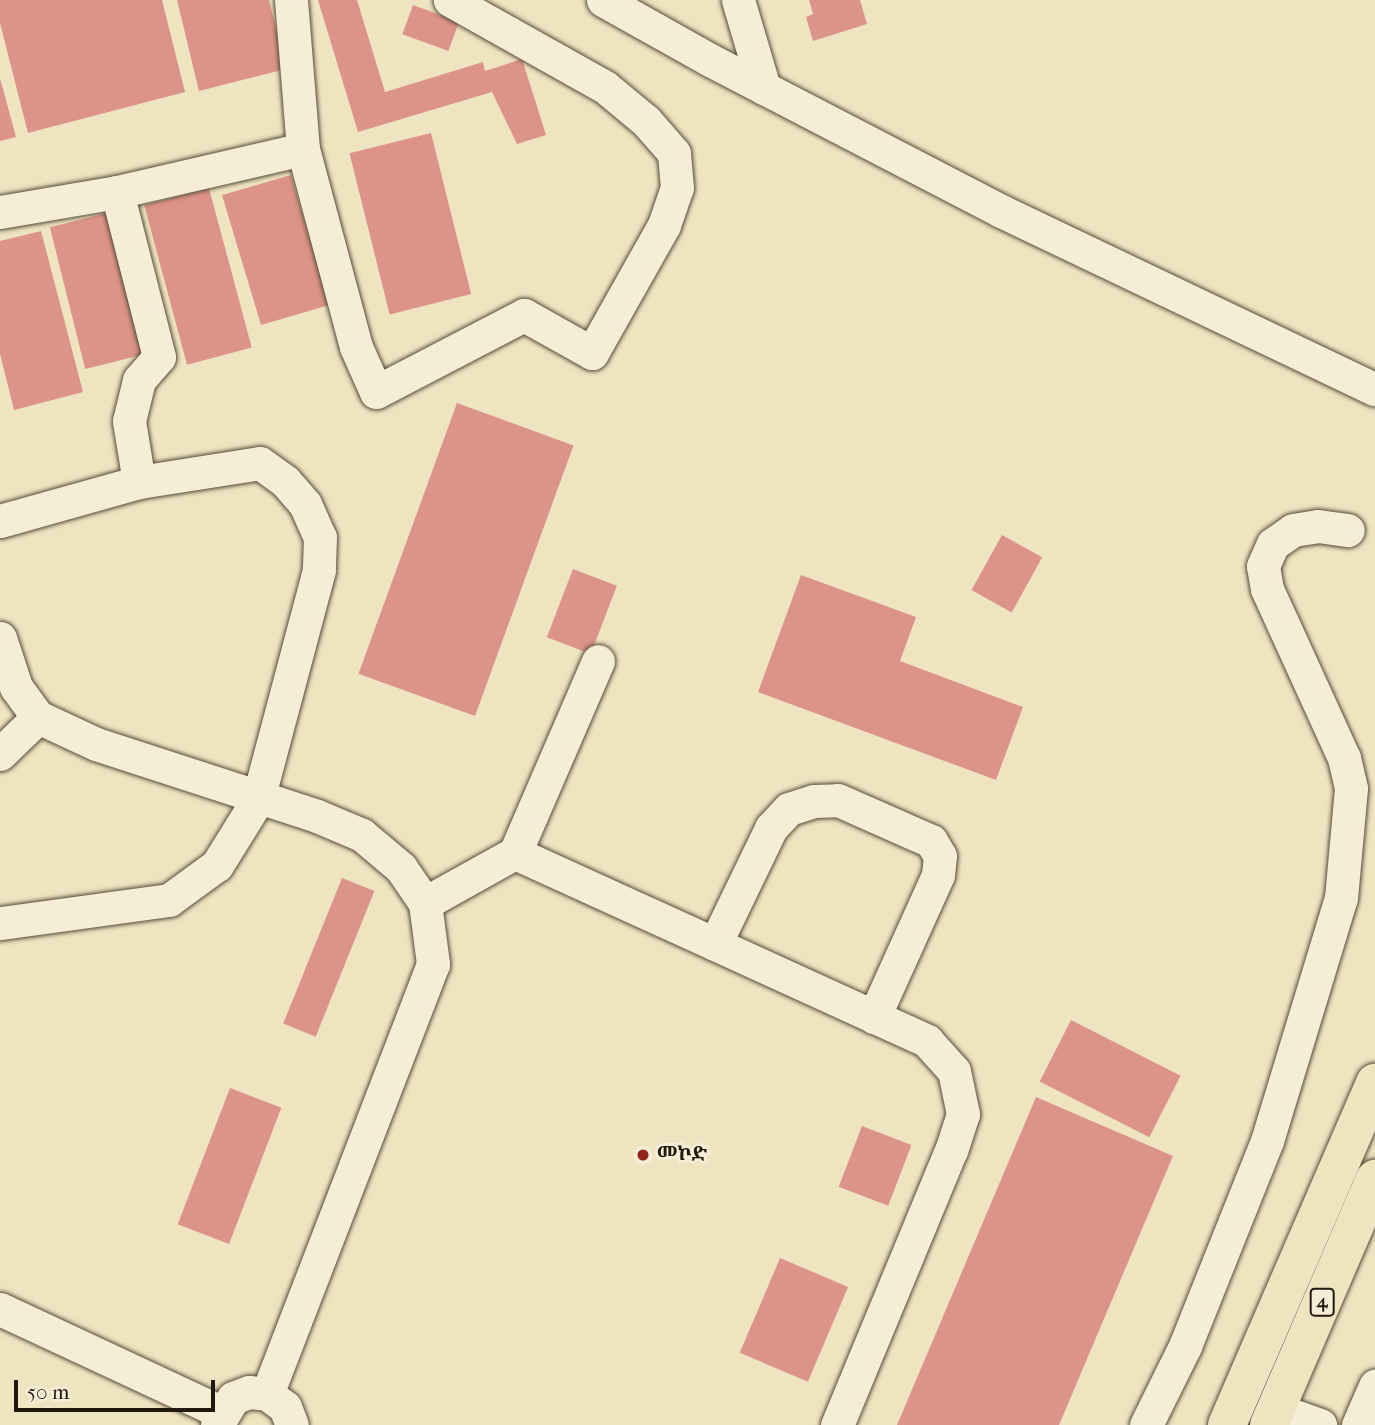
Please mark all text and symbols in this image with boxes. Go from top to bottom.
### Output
place label: መኮድ [657,1144,707,1166]
marker: መኮድ [635,1147,651,1163]
road number: 4 [1308,1288,1336,1316]
scale bar [18,1366,219,1410]
text: 50 m [27,1380,70,1404]

